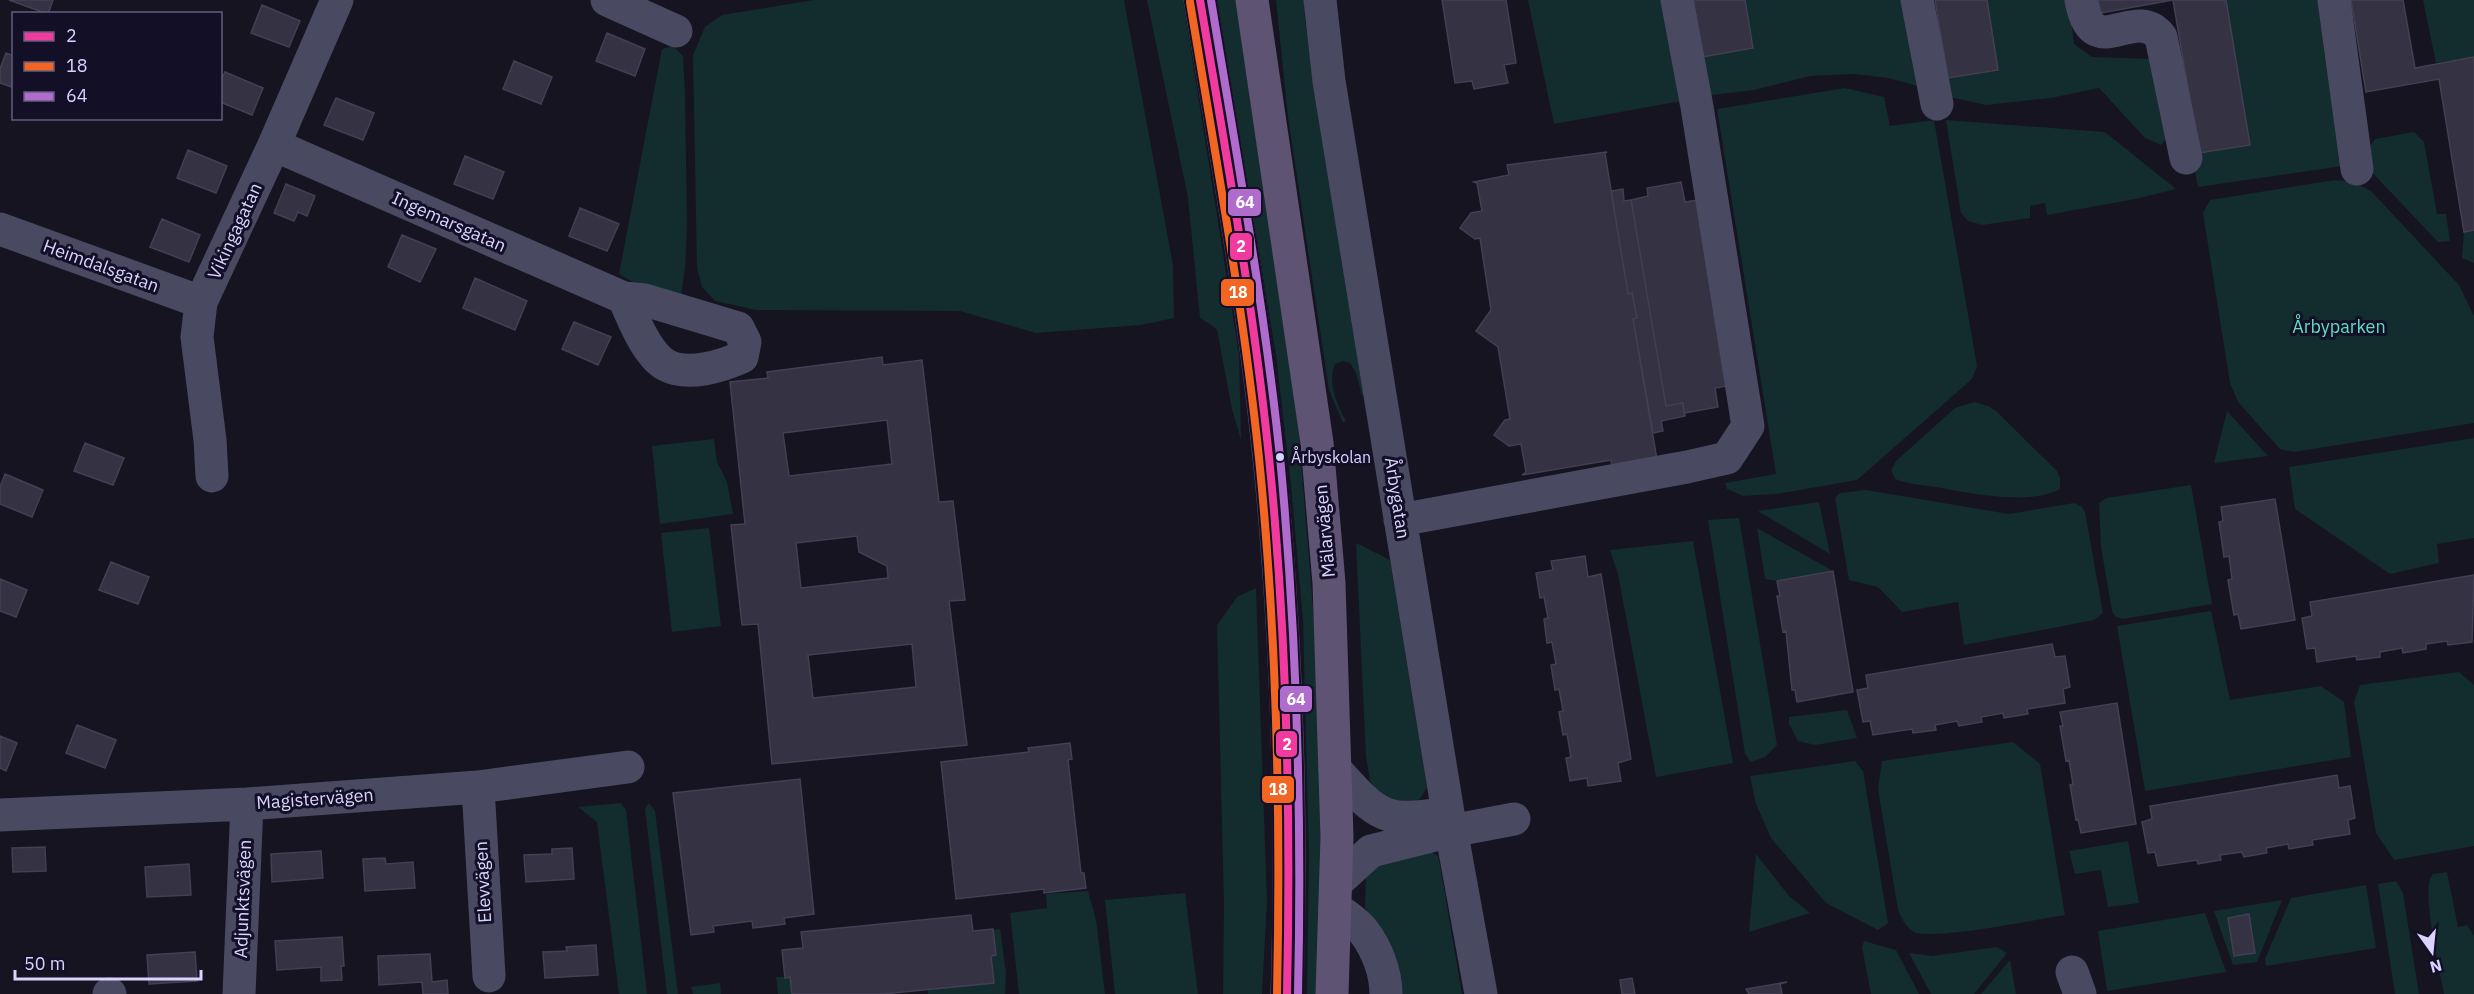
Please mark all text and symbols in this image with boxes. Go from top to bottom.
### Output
legend [12,12,222,120]
text: 2 [66,24,77,47]
text: 18 [66,54,88,77]
text: 64 [66,84,88,107]
street label: Vikingagatan [202,179,267,283]
street label: Ingemarsgatan [389,186,510,257]
line badge: 64 [1227,188,1262,217]
text: 64 [1235,192,1255,212]
line badge: 2 [1229,232,1253,261]
street label: Heimdalsgatan [40,234,162,297]
text: 2 [1236,236,1246,256]
line badge: 18 [1220,278,1255,307]
text: 18 [1228,282,1248,302]
park label: Årbyparken [2292,314,2386,338]
place label: Årbyskolan [1291,446,1371,467]
marker: Årbyskolan [1274,451,1286,463]
street label: Årbygatan [1380,455,1416,540]
street label: Mälarvägen [1309,484,1340,579]
line badge: 64 [1279,685,1313,713]
text: 64 [1286,689,1306,709]
line badge: 2 [1275,730,1298,758]
text: 2 [1282,734,1292,754]
line badge: 18 [1261,775,1295,804]
text: 18 [1268,779,1288,799]
street label: Magistervägen [256,783,374,814]
street label: Adjunktsvägen [229,839,256,959]
street label: Elevvägen [469,841,496,923]
north arrow [2402,922,2462,982]
scale bar [15,943,201,981]
text: 50 m [24,952,66,975]
text: N [2428,955,2444,978]

